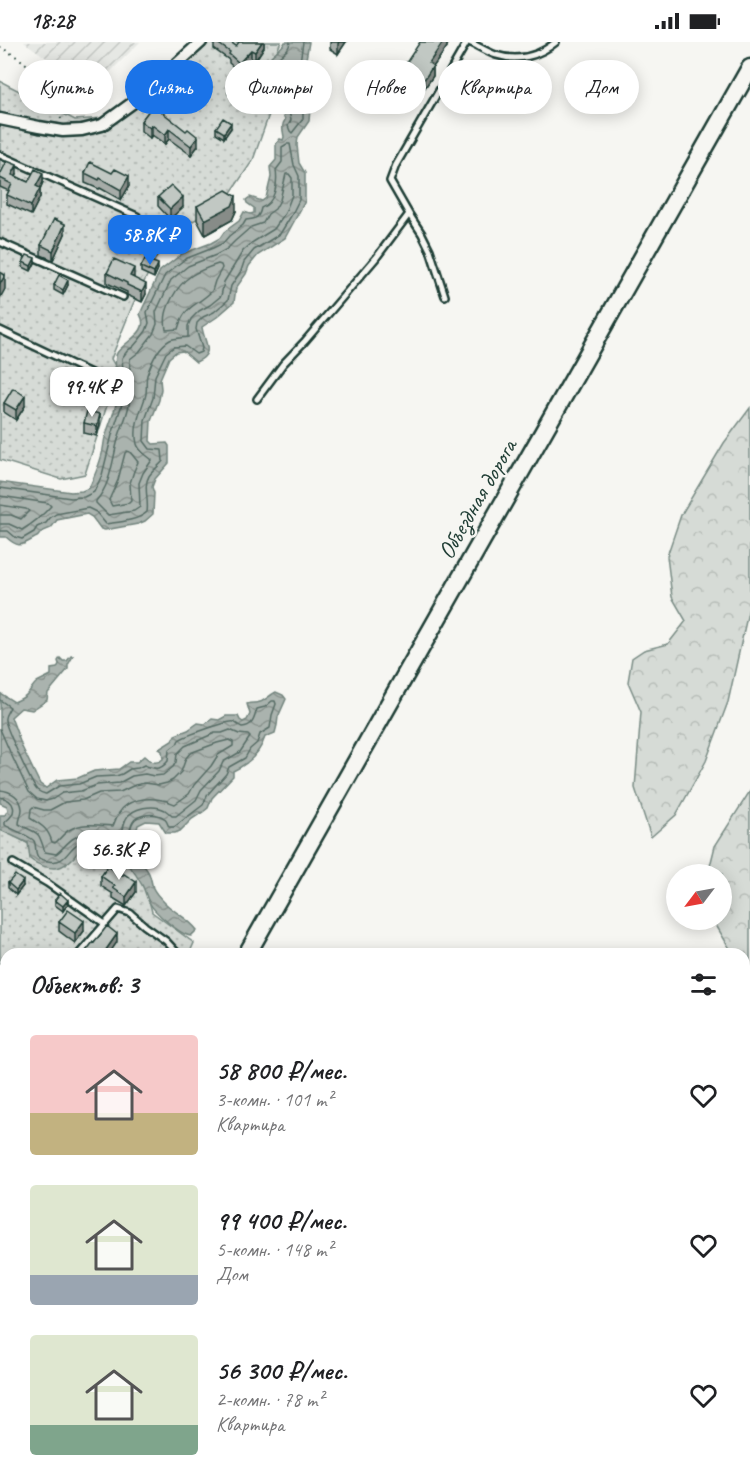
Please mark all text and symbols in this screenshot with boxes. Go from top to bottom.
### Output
text: 18:28 [30,7,74,35]
chip: Купить [18,60,113,114]
chip: Снять [125,60,213,114]
chip: Фильтры [225,60,332,114]
chip: Новое [344,60,426,114]
chip: Квартира [438,60,552,114]
chip: Дом [564,60,639,114]
pin: 58.8K ₽ [95,215,205,266]
text: 58.8K ₽ [122,222,178,247]
pin: 99.4K ₽ [37,367,147,418]
text: 99.4K ₽ [64,374,120,399]
street label: Объездная дорога [431,432,525,565]
pin: 56.3K ₽ [64,830,174,881]
text: 56.3K ₽ [91,837,147,862]
north arrow [666,864,732,930]
map controls [666,864,732,930]
text: Объектов: 3 [30,968,139,1001]
icon: filters [687,968,720,1001]
text: 58 800 ₽/мес. [216,1054,347,1087]
icon: home [78,1059,150,1131]
icon: heart [687,1079,720,1112]
text: 3-комн. · 101 m² [216,1087,333,1112]
text: Квартира [216,1112,284,1137]
text: 99 400 ₽/мес. [216,1204,346,1237]
icon: home [78,1209,150,1281]
icon: heart [687,1229,720,1262]
text: 5-комн. · 148 m² [216,1237,333,1262]
text: Дом [216,1262,248,1287]
text: 56 300 ₽/мес. [216,1354,347,1387]
icon: home [78,1359,150,1431]
icon: heart [687,1379,720,1412]
text: 2-комн. · 78 m² [216,1387,324,1412]
text: Квартира [216,1412,284,1437]

